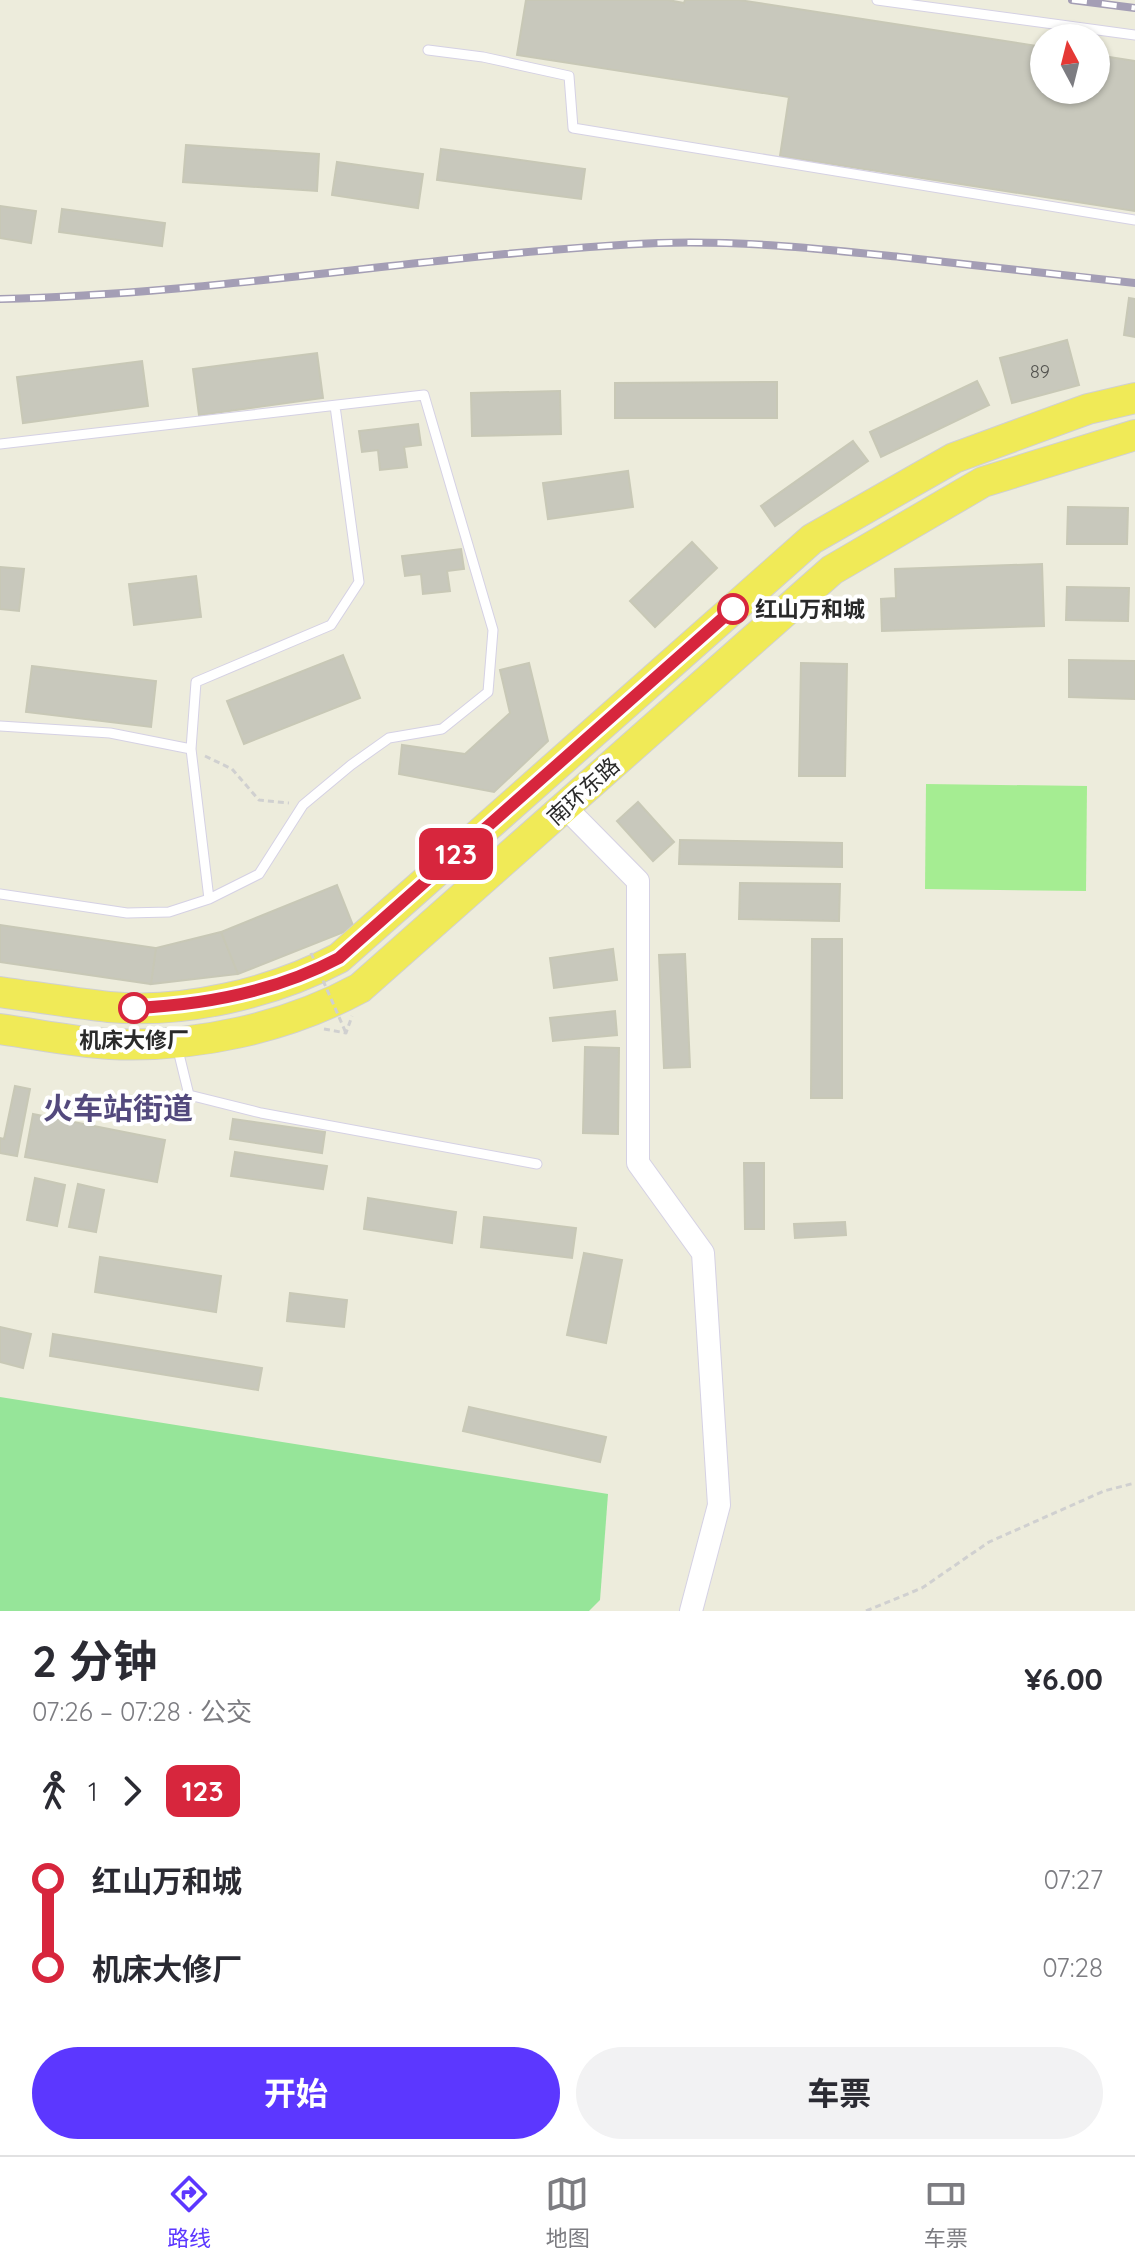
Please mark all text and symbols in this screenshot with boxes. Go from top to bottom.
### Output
north arrow [1030,24,1110,104]
map controls [1030,24,1110,104]
house number: 89 [1030,360,1050,383]
marker: 红山万和城 [718,594,748,624]
place label: 红山万和城 [755,595,865,623]
street label: 南环东路 [541,751,625,831]
line badge: 123 [410,828,502,880]
text: 123 [435,836,477,871]
marker: 机床大修厂 [119,993,149,1023]
place label: 机床大修厂 [79,1026,189,1054]
district label: 火车站街道 [43,1089,193,1127]
text: 2 分钟 [32,1633,157,1688]
text: ¥6.00 [1024,1660,1103,1698]
text: 07:26 – 07:28 · 公交 [32,1695,252,1728]
icon: walk [32,1769,76,1813]
icon: forward [110,1769,154,1813]
text: 123 [182,1773,224,1808]
text: 1 [88,1775,98,1808]
text: 红山万和城 [92,1862,242,1900]
text: 07:27 [1044,1863,1103,1896]
text: 机床大修厂 [92,1950,242,1988]
text: 07:28 [1042,1951,1103,1984]
button: 开始 [32,2047,560,2139]
button: 车票 [576,2047,1103,2139]
tab: 路线 [167,2172,211,2252]
tab: 地图 [545,2172,590,2252]
tab: 车票 [924,2172,968,2252]

